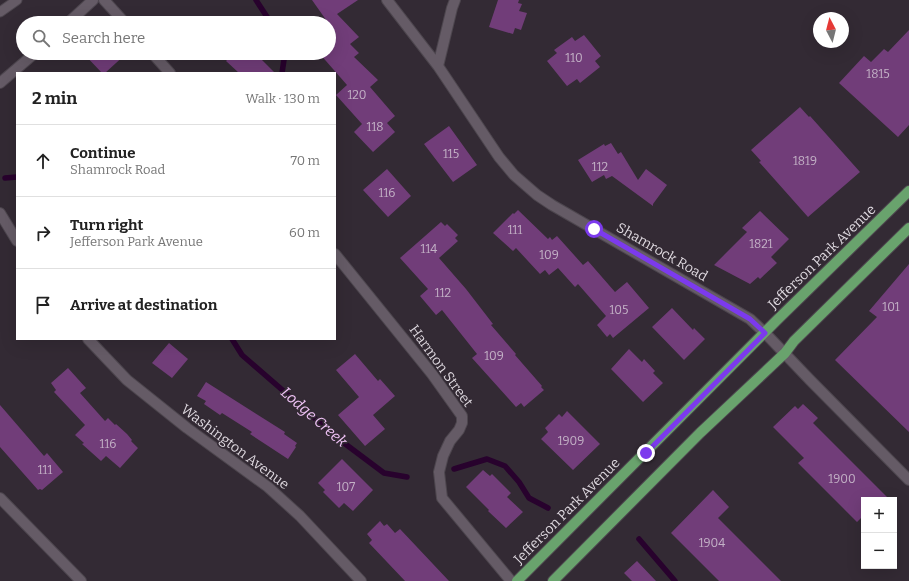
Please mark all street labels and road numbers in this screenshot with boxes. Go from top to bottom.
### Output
street label: Jefferson Park Avenue [764,201,879,314]
street label: Shamrock Road [613,219,711,285]
street label: Harmon Street [406,322,476,410]
street label: Washington Avenue [178,401,292,493]
street label: Jefferson Park Avenue [510,454,624,568]

